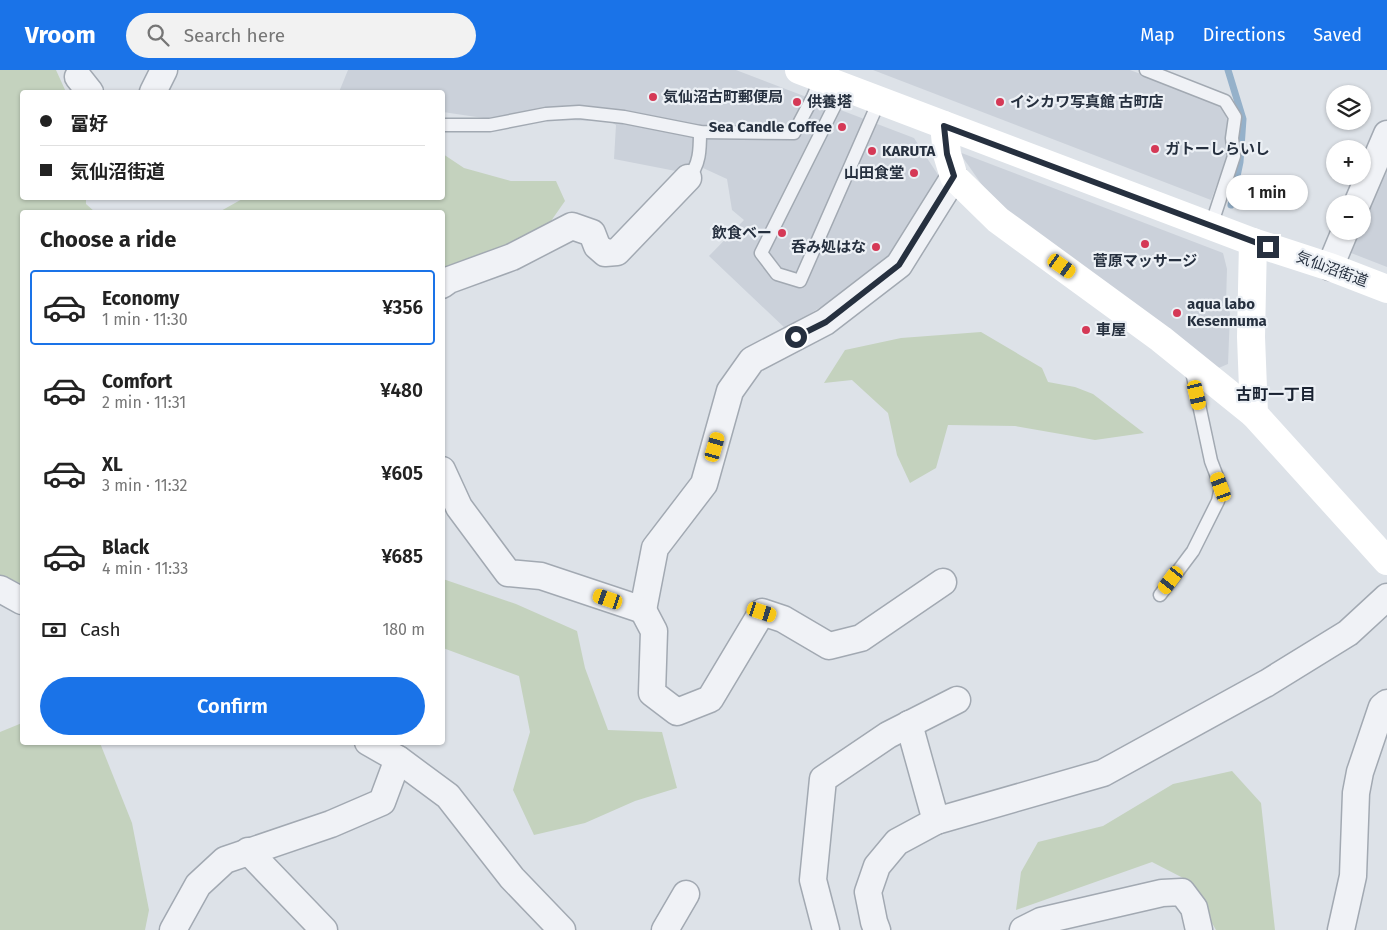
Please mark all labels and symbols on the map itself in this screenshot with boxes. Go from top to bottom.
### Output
place label: 気仙沼古町郵便局 [663,88,783,106]
marker: 気仙沼古町郵便局 [647,91,659,103]
place label: 供養塔 [807,93,852,111]
place label: イシカワ写真館 古町店 [1010,93,1164,111]
marker: 供養塔 [791,96,803,108]
marker: イシカワ写真館 古町店 [994,96,1006,108]
place label: Sea Candle Coffee [709,118,832,136]
marker: Sea Candle Coffee [836,121,848,133]
place label: ガトーしらいし [1165,140,1270,158]
place label: KARUTA [882,142,937,160]
marker: ガトーしらいし [1149,143,1161,155]
marker: KARUTA [866,145,878,157]
place label: 山田食堂 [844,164,904,182]
marker: 山田食堂 [908,167,920,179]
callout: 1 min [1227,174,1309,210]
place label: 飲食ベー [712,224,772,242]
marker: 飲食ベー [776,227,788,239]
route end [1257,236,1279,258]
place label: 呑み処はな [791,238,866,256]
marker: 菅原マッサージ [1139,238,1151,250]
marker: 呑み処はな [870,241,882,253]
street label: 気仙沼街道 [1294,248,1370,290]
car [1045,251,1078,281]
place label: 菅原マッサージ [1093,252,1197,270]
place label: aqua labo Kesennuma [1187,295,1267,330]
marker: aqua labo Kesennuma [1171,307,1183,319]
place label: 車屋 [1096,321,1126,339]
marker: 車屋 [1080,324,1092,336]
route start [785,326,807,348]
car [1186,379,1207,411]
district label: 古町一丁目 [1236,385,1316,404]
car [703,431,726,463]
car [1208,470,1233,504]
car [1155,564,1186,596]
car [591,587,624,611]
car [745,600,778,624]

